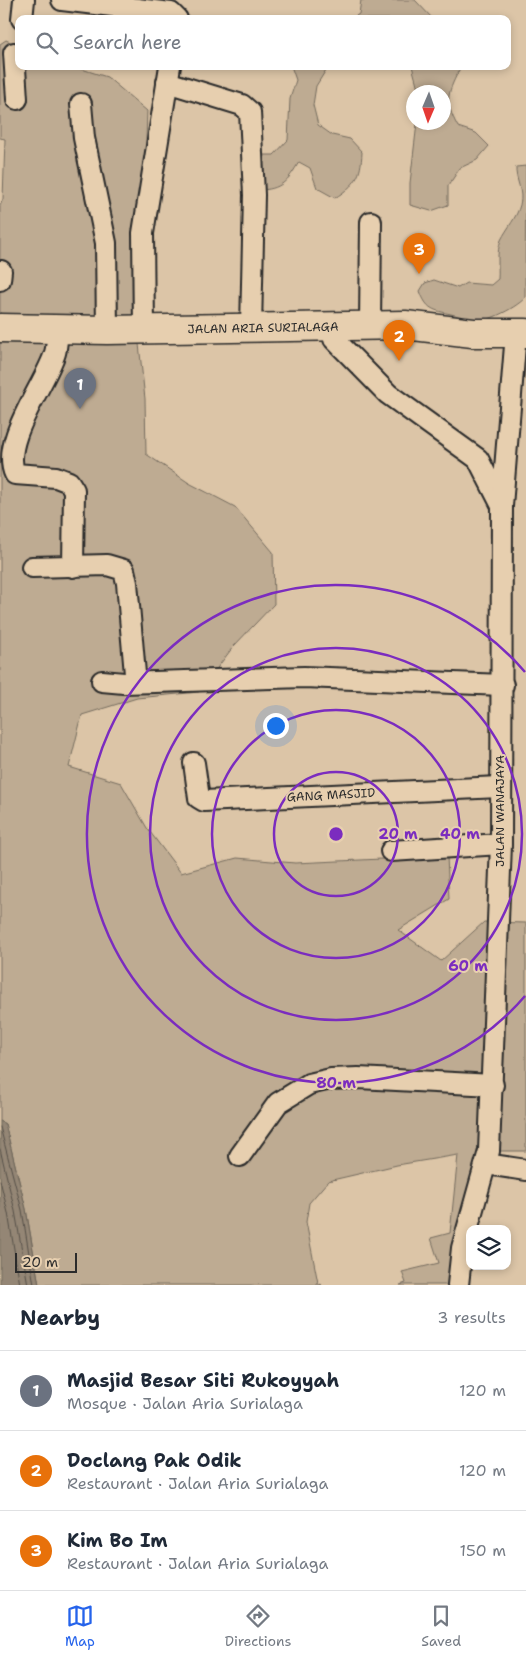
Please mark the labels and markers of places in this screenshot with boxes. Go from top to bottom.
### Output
pin: 3 [403,233,435,274]
pin: 2 [383,320,415,361]
pin: 1 [64,368,96,409]
centre of rings [327,825,345,843]

